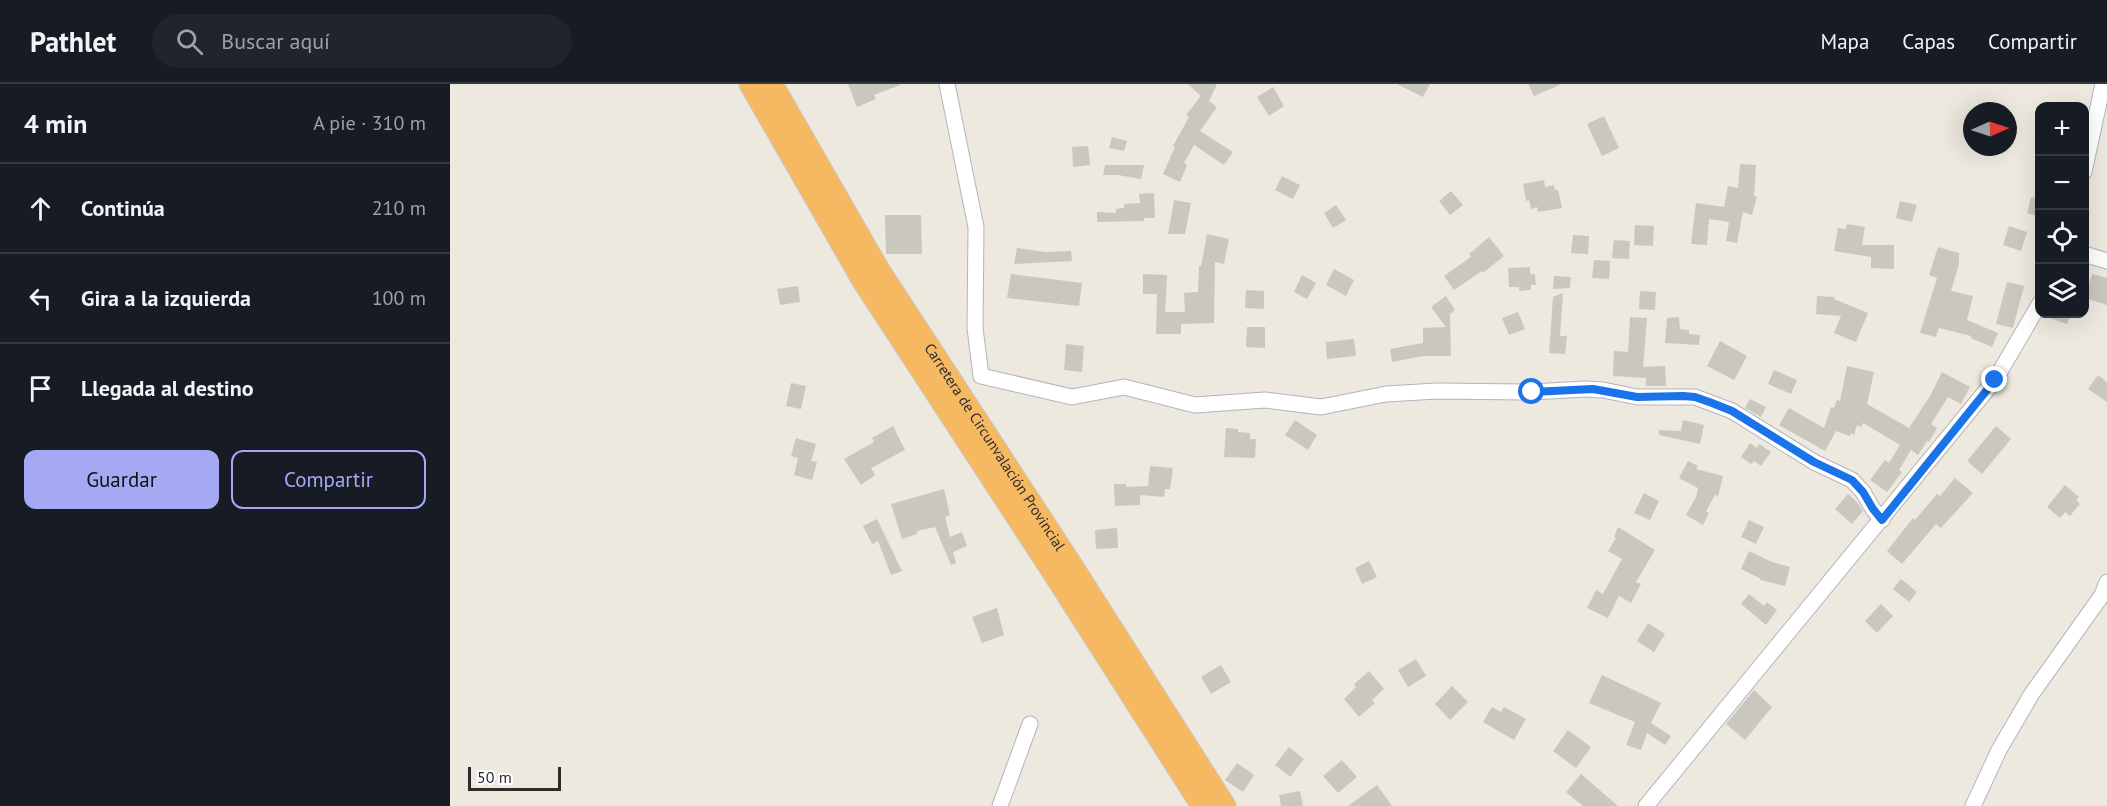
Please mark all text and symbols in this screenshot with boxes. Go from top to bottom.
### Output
search box [152,14,572,68]
text: Pathlet [30,23,116,60]
icon: search [173,25,206,58]
text: Buscar aquí [221,27,330,55]
text: Mapa [1821,28,1869,55]
text: Capas [1902,28,1955,55]
text: Compartir [1988,28,2077,55]
north arrow [1963,102,2017,156]
map controls [2035,102,2089,318]
button: + [2035,102,2089,156]
text: 4 min [24,107,87,140]
text: A pie · 310 m [313,110,426,136]
button: − [2035,156,2089,210]
icon: ahead [24,192,57,225]
text: Continúa [81,194,165,222]
text: 210 m [372,195,426,221]
button: locate [2035,210,2089,264]
button: layers [2035,264,2089,318]
icon: left [24,282,57,315]
text: Gira a la izquierda [81,284,251,312]
text: 100 m [372,285,426,311]
street label: Carretera de Circunvalación Provincial [920,339,1070,555]
route end [1981,366,2007,392]
icon: arrive [24,372,57,405]
text: Llegada al destino [81,374,254,402]
route start [1518,378,1544,404]
button: Guardar [24,450,219,509]
button: Compartir [231,450,426,509]
scale bar [468,764,561,792]
text: 50 m [477,767,512,787]

